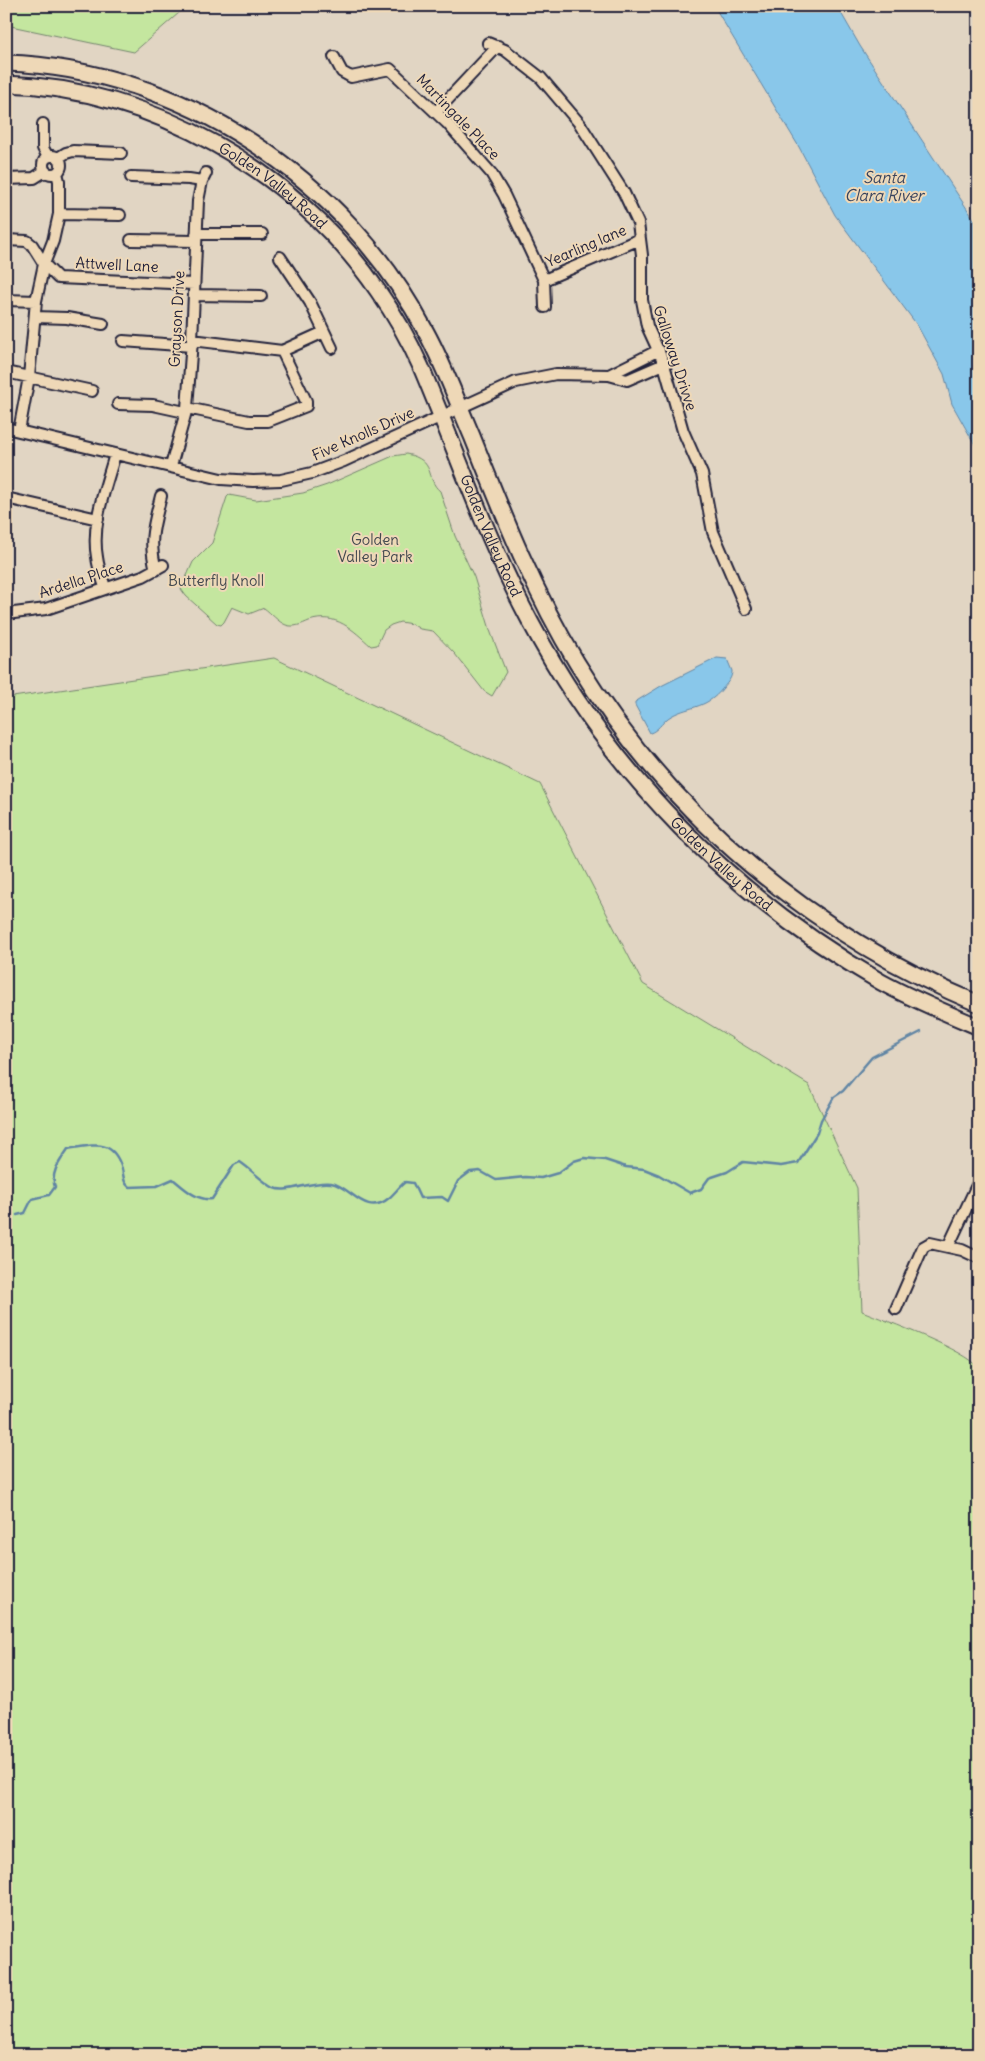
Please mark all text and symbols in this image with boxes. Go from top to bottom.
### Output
street label: Martingale Place [413,70,504,164]
street label: Golden Valley Road [216,138,331,233]
water label: Santa Clara River [844,167,926,205]
street label: Yearling lane [543,220,629,271]
street label: Attwell Lane [75,253,159,276]
street label: Grayson Drive [164,270,189,368]
street label: Galloway Drivve [649,303,701,413]
street label: Five Knolls Drive [309,403,417,465]
street label: Golden Valley Road [456,472,526,600]
park label: Golden Valley Park [337,530,413,566]
street label: Ardella Place [36,557,125,602]
park label: Butterfly Knoll [168,571,264,590]
street label: Golden Valley Road [666,813,777,915]

